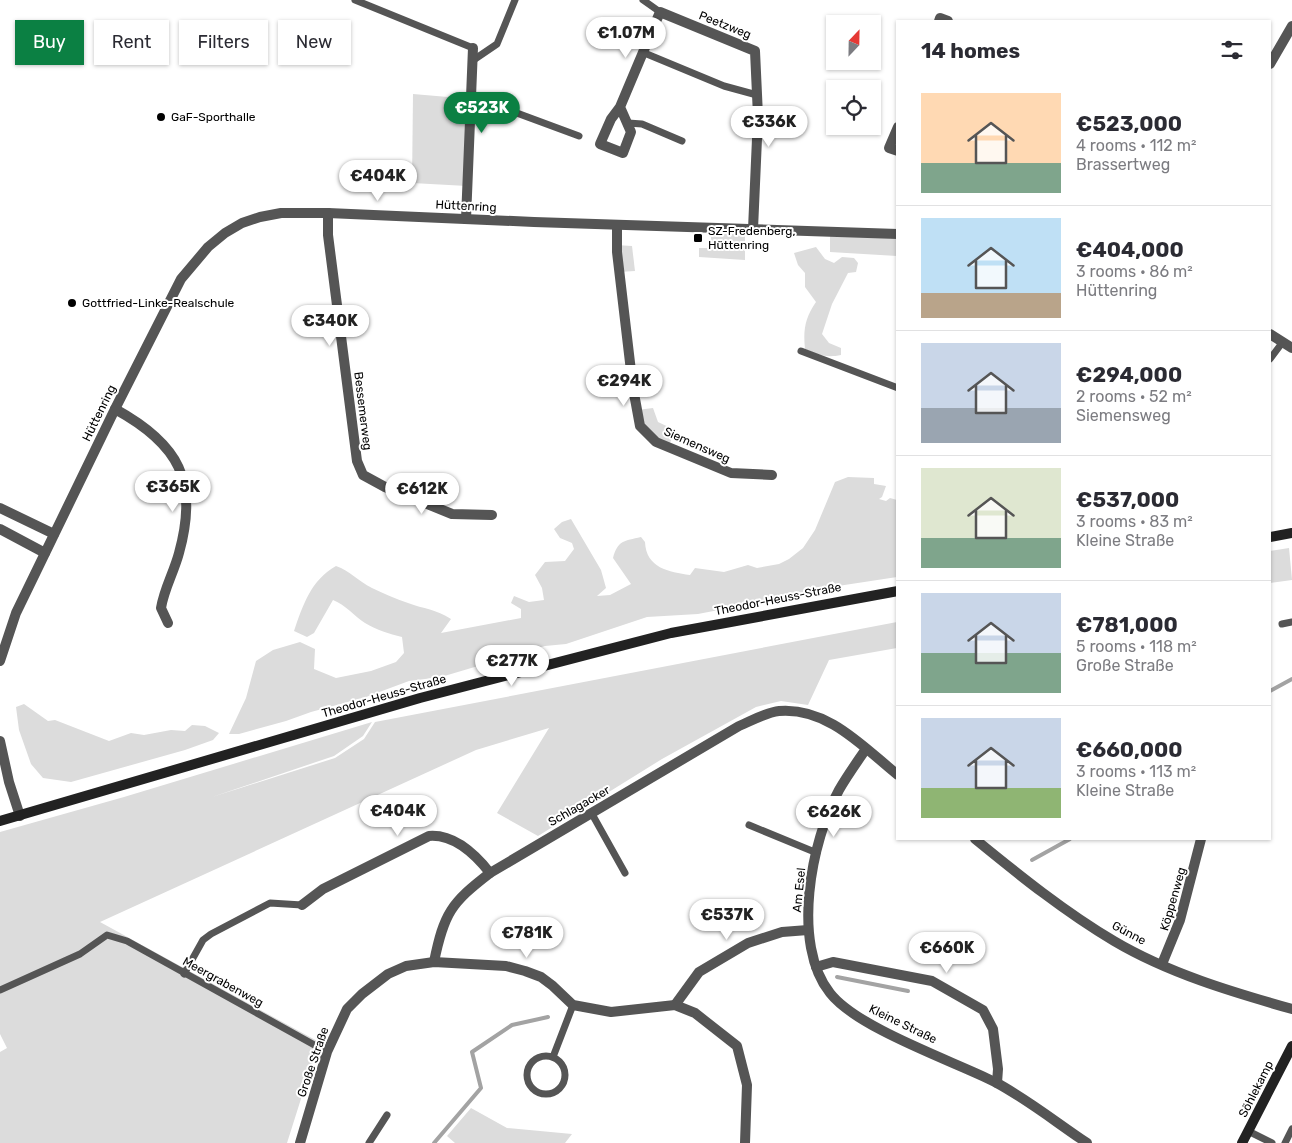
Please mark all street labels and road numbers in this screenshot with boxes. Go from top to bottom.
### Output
street label: Peetzweg [697,8,753,42]
street label: Hüttenring [435,197,497,215]
street label: Bessemerweg [351,371,375,451]
street label: Hüttenring [79,382,119,444]
street label: Siemensweg [662,424,732,466]
street label: Theodor-Heuss-Straße [713,580,843,618]
street label: Theodor-Heuss-Straße [320,671,448,720]
street label: Schlagacker [546,783,613,829]
street label: Köppenweg [1157,866,1189,932]
street label: Am Esel [790,867,808,913]
street label: Günne [1110,918,1149,948]
street label: Meergrabenweg [180,954,266,1010]
street label: Kleine Straße [867,1002,939,1047]
street label: Große Straße [294,1025,332,1099]
street label: Söhlekamp [1236,1058,1276,1120]

